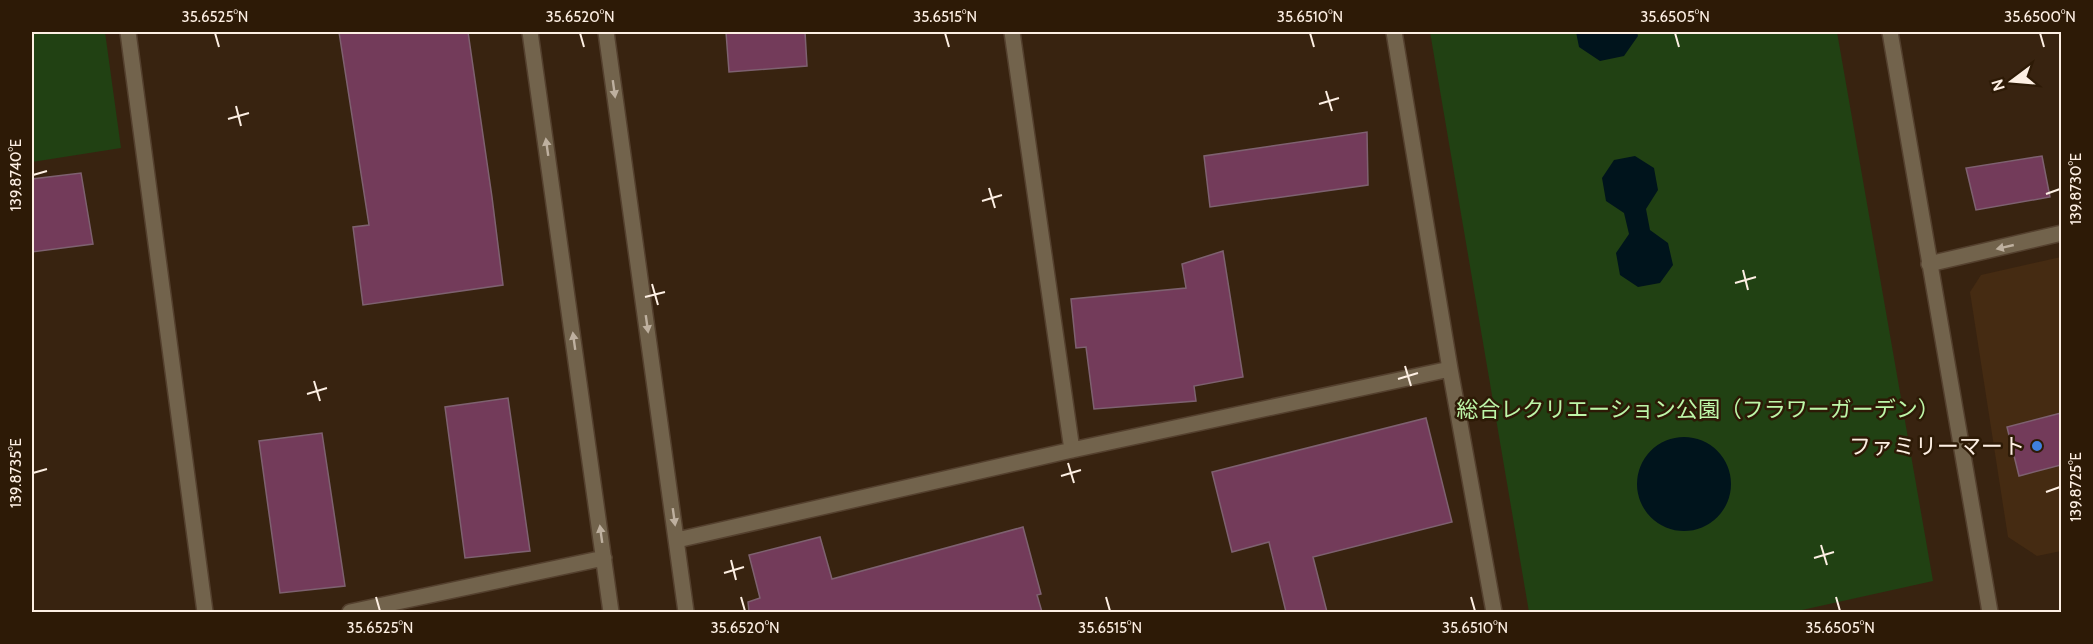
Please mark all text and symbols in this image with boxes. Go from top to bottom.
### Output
text: 35.6525°N [182,8,248,26]
text: 35.6520°N [545,8,615,26]
text: 35.6515°N [913,8,977,26]
text: 35.6510°N [1277,8,1343,26]
text: 35.6505°N [1640,8,1710,26]
text: 35.6500°N [2004,8,2076,26]
north arrow [1982,51,2042,111]
text: N [1987,77,2009,93]
one-way arrow [610,80,619,99]
one-way arrow [542,138,551,157]
text: 139.8740°E [7,139,25,211]
text: 139.8730°E [2067,153,2085,225]
one-way arrow [1995,242,2014,252]
one-way arrow [642,315,652,334]
one-way arrow [569,331,578,350]
park label: 総合レクリエーション公園（フラワーガーデン） [1456,396,1940,423]
place label: ファミリーマート [1849,433,2025,460]
text: 139.8735°E [7,438,25,508]
marker: ファミリーマート [2030,439,2044,453]
text: 139.8725°E [2067,452,2085,522]
one-way arrow [669,508,678,527]
one-way arrow [596,524,605,543]
text: 35.6525°N [347,619,413,637]
text: 35.6520°N [710,619,780,637]
text: 35.6515°N [1078,619,1142,637]
text: 35.6510°N [1442,619,1508,637]
text: 35.6505°N [1805,619,1875,637]

